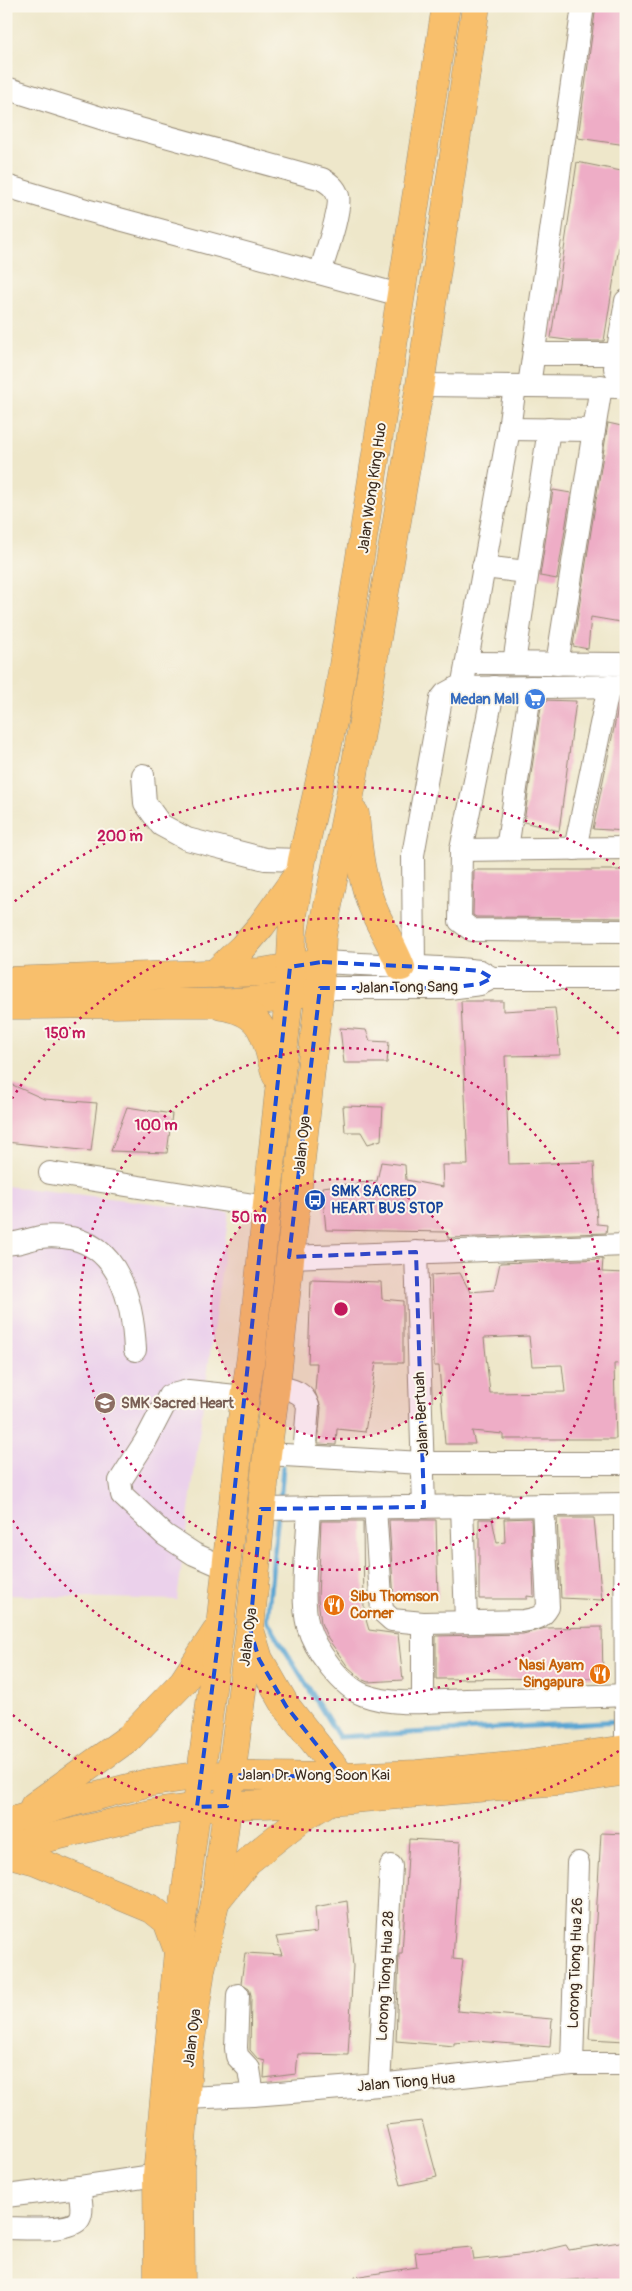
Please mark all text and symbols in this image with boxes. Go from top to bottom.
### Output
street label: Jalan Wong King Huo [354,421,391,555]
supermarket icon: Medan Mall [523,687,547,711]
place label: Medan Mall [450,690,519,709]
text: 200 m [97,827,143,846]
street label: Jalan Tong Sang [356,977,458,998]
text: 150 m [45,1024,85,1043]
street label: Jalan Oya [290,1115,315,1175]
text: 100 m [135,1116,177,1135]
place label: SMK SACRED HEART BUS STOP [331,1182,444,1218]
bus stop icon: SMK SACRED HEART BUS STOP [303,1188,327,1212]
text: 50 m [232,1208,266,1227]
centre of rings [332,1300,350,1318]
street label: Jalan Bertuah [410,1371,433,1457]
school or university icon: SMK Sacred Heart [93,1391,117,1415]
place label: SMK Sacred Heart [121,1394,235,1413]
place label: Sibu Thomson Corner [350,1587,439,1623]
restaurant icon: Sibu Thomson Corner [322,1593,346,1617]
street label: Jalan Oya [235,1607,262,1667]
place label: Nasi Ayam Singapura [518,1656,584,1692]
restaurant icon: Nasi Ayam Singapura [588,1662,612,1686]
street label: Jalan Dr. Wong Soon Kai [238,1766,390,1785]
street label: Lorong Tiong Hua 26 [564,1897,587,2029]
street label: Lorong Tiong Hua 28 [373,1910,398,2042]
street label: Jalan Oya [179,2008,206,2068]
street label: Jalan Tiong Hua [356,2069,456,2096]

